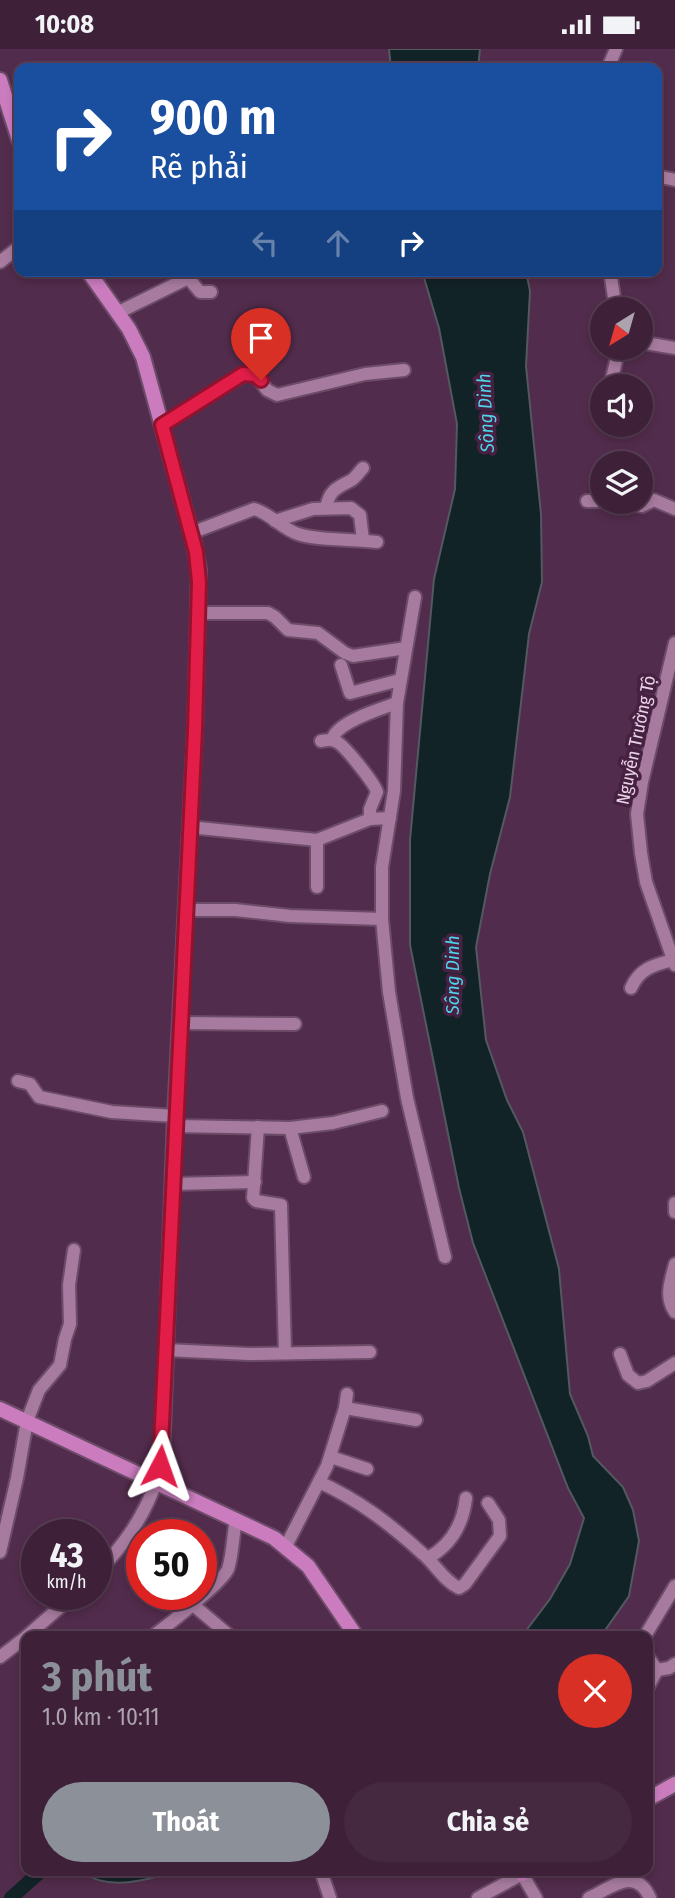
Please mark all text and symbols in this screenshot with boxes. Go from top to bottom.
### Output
text: 10:08 [35,9,94,40]
text: 900 m [150,88,276,147]
icon: right [35,91,126,182]
text: Rẽ phải [150,148,248,186]
icon: left [246,224,284,262]
icon: ahead [319,224,357,262]
icon: right [392,224,430,262]
north arrow [590,297,653,361]
map controls [590,297,653,514]
pin [231,308,291,380]
icon: arrive [242,319,280,357]
water label: Sông Dinh [472,373,499,454]
button: sound [590,374,653,437]
button: layers [590,451,653,514]
street label: Nguyễn Trường Tộ [612,673,660,807]
water label: Sông Dinh [441,935,464,1016]
position arrow [123,1429,197,1503]
speed limit sign: 50 [126,1519,217,1610]
text: 43 [49,1534,84,1576]
text: km/h [46,1571,87,1593]
text: 3 phút [42,1652,152,1702]
button: close [558,1654,632,1728]
text: 1.0 km · 10:11 [42,1703,160,1731]
button: Thoát [42,1782,330,1862]
button: Chia sẻ [344,1782,632,1862]

